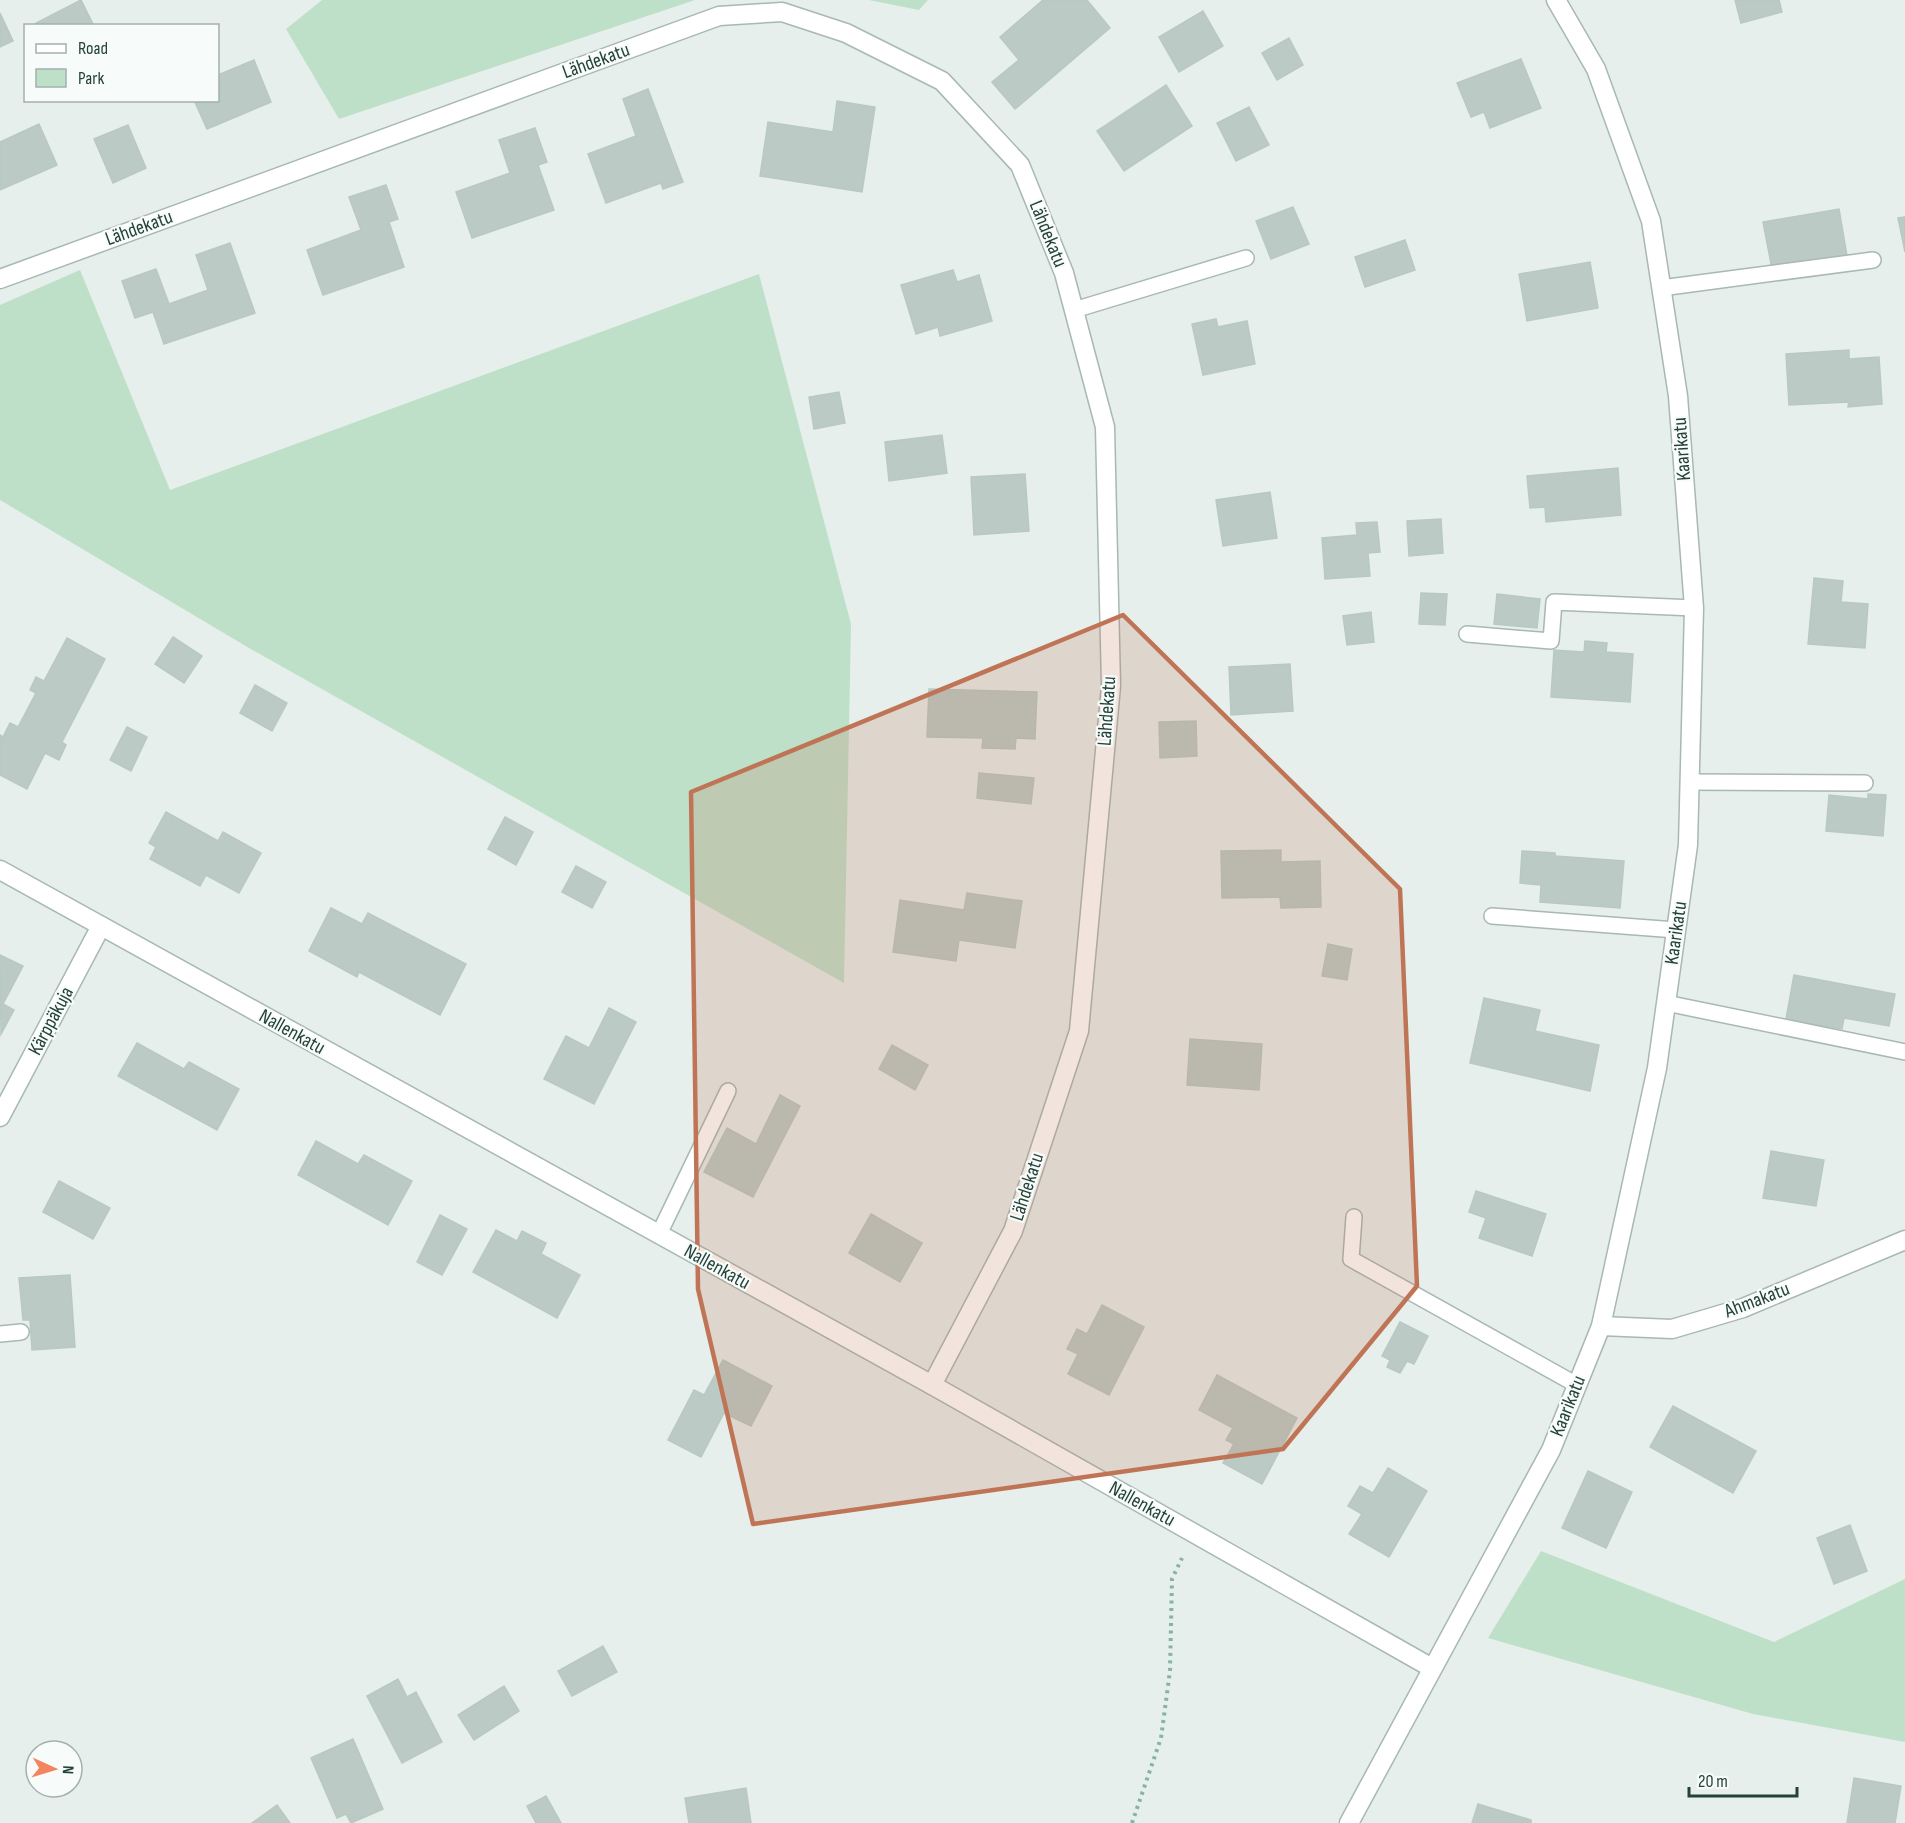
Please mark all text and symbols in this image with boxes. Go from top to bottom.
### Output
legend [24,24,219,102]
text: Road [78,38,108,59]
street label: Lähdekatu [559,38,633,84]
text: Park [78,68,104,89]
street label: Lähdekatu [1024,197,1072,271]
street label: Lähdekatu [102,205,176,251]
street label: Kaarikatu [1668,416,1696,482]
street label: Lähdekatu [1093,675,1121,747]
street label: Kaarikatu [1660,900,1692,966]
street label: Kärppäkuja [23,983,79,1059]
street label: Nallenkatu [255,1004,329,1060]
street label: Lähdekatu [1005,1150,1049,1224]
street label: Nallenkatu [680,1239,754,1295]
street label: Ahmakatu [1720,1277,1793,1324]
street label: Kaarikatu [1545,1372,1591,1440]
street label: Nallenkatu [1105,1476,1179,1532]
north arrow [24,1739,84,1799]
scale bar [1689,1760,1797,1798]
text: N [58,1765,77,1775]
text: 20 m [1698,1771,1728,1792]

